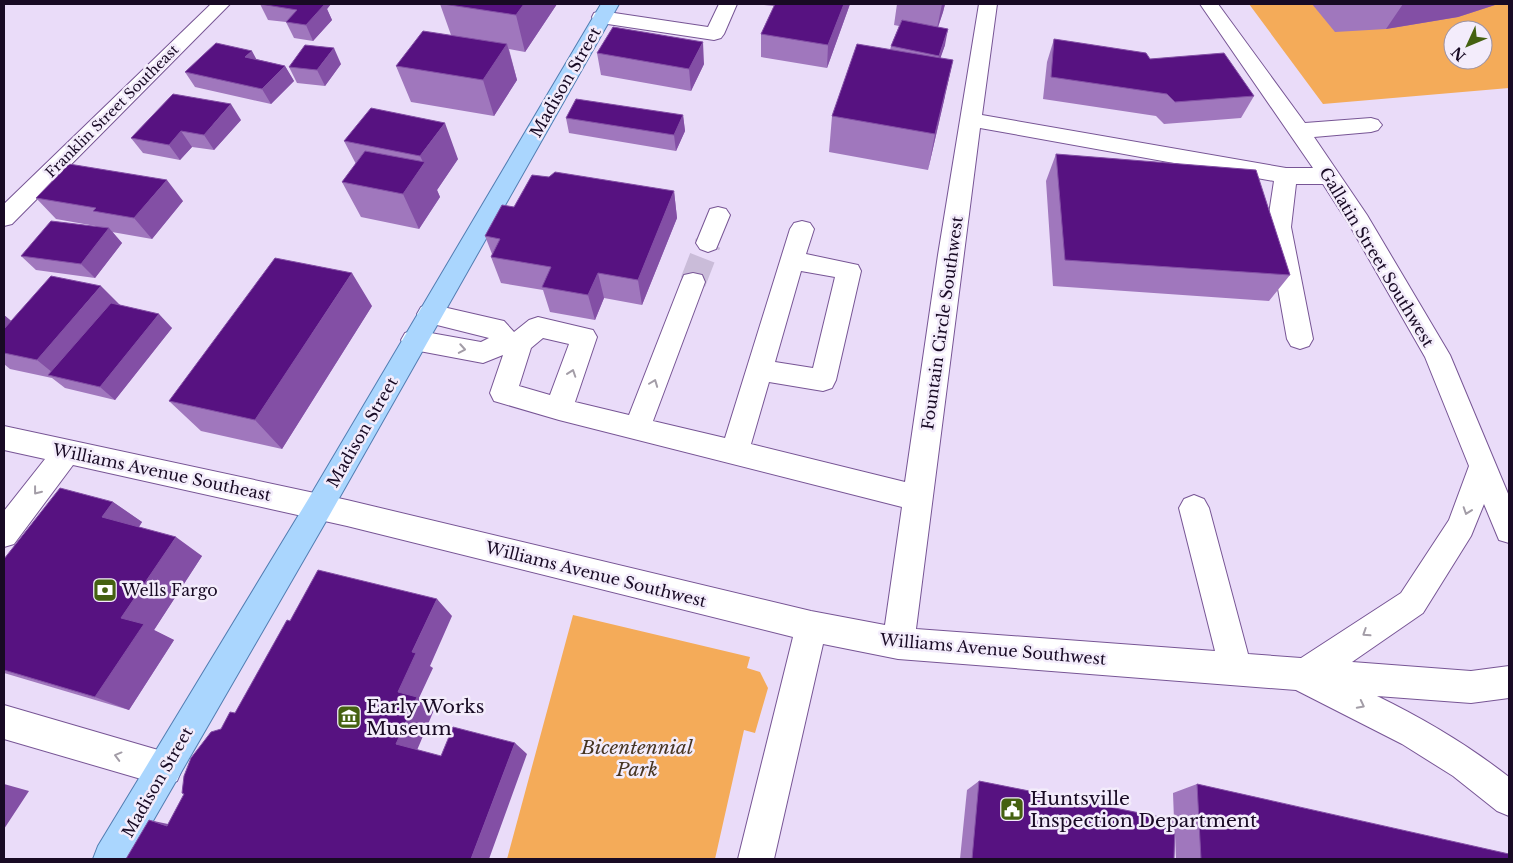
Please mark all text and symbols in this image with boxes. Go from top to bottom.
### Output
north arrow [1443,20,1493,70]
street label: Madison Street [525,23,605,141]
street label: Franklin Street Southeast [42,40,183,181]
text: N [1448,43,1470,65]
street label: Gallatin Street Southwest [1315,164,1439,350]
street label: Fountain Circle Southwest [917,215,967,431]
one-way arrow [457,344,466,354]
one-way arrow [566,369,576,378]
street label: Madison Street [322,373,402,491]
one-way arrow [648,379,659,388]
street label: Williams Avenue Southeast [50,439,273,505]
one-way arrow [34,485,43,494]
one-way arrow [1463,507,1473,515]
street label: Williams Avenue Southwest [483,537,708,611]
bank icon: Wells Fargo [92,577,118,603]
place label: Wells Fargo [121,580,218,600]
one-way arrow [1362,627,1371,637]
street label: Williams Avenue Southwest [878,629,1107,669]
place label: Early Works Museum [366,695,484,740]
one-way arrow [1356,699,1365,709]
museum icon: Early Works Museum [336,704,362,730]
street label: Madison Street [117,723,197,841]
park label: Bicentennial Park [580,736,693,781]
one-way arrow [113,751,122,762]
place label: Huntsville Inspection Department [1030,787,1258,832]
public building icon: Huntsville Inspection Department [999,796,1025,822]

